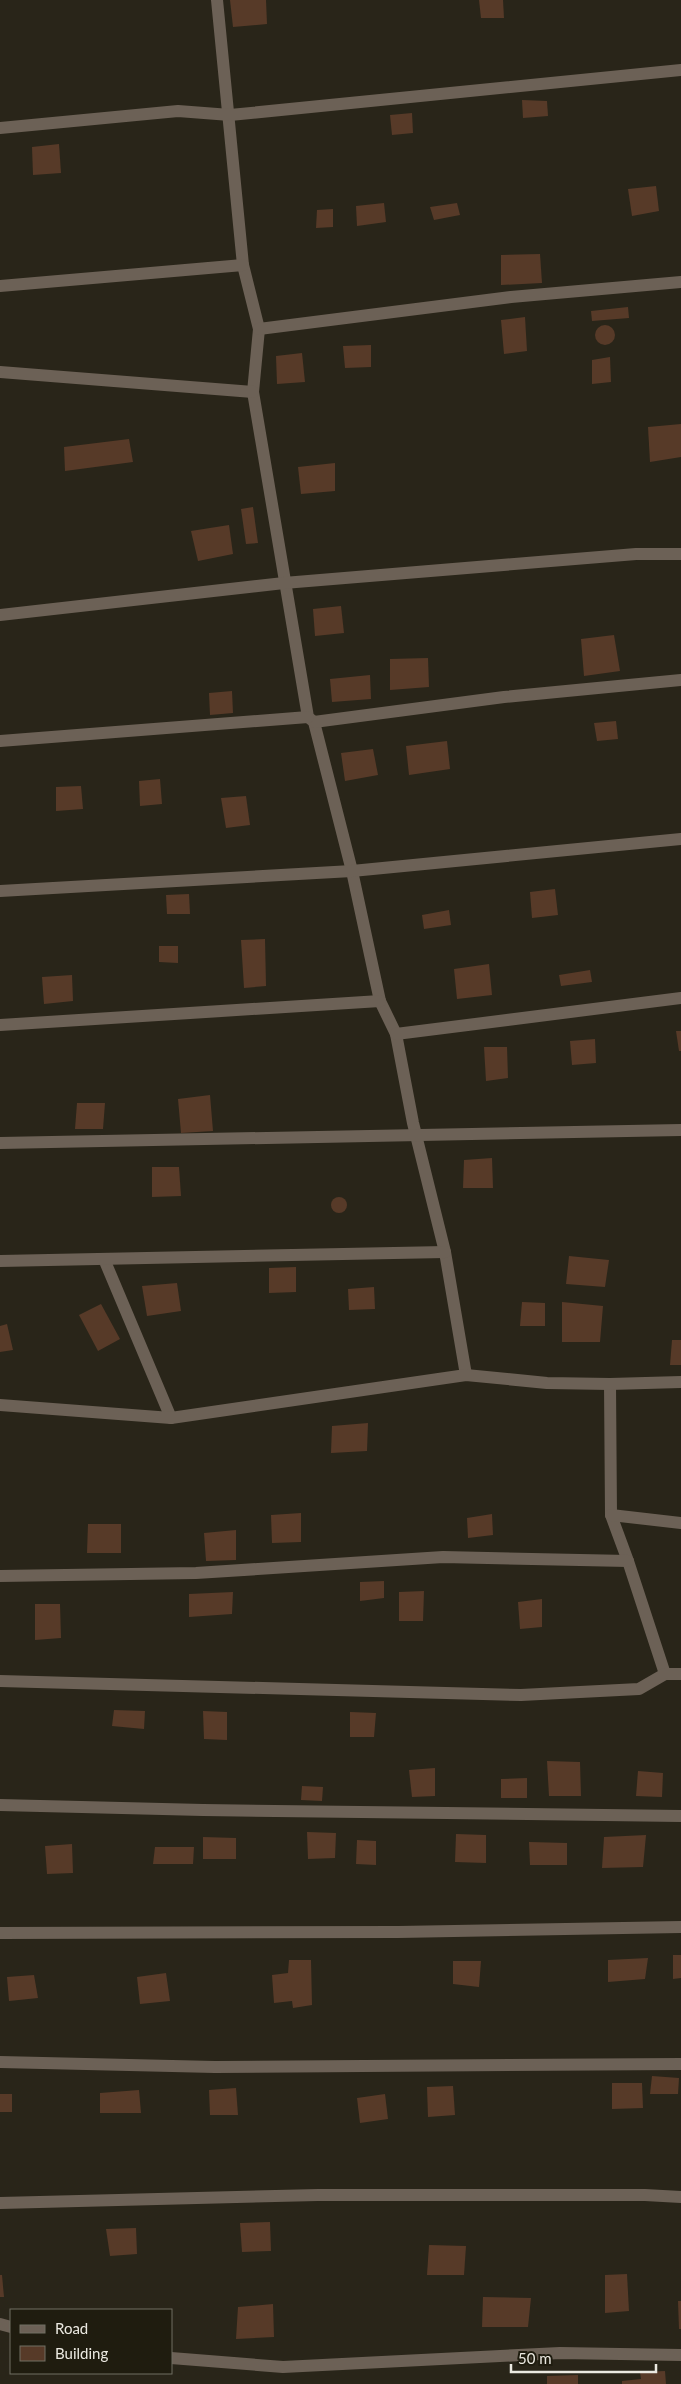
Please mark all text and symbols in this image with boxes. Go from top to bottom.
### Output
legend [10,2309,172,2374]
text: Road [55,2319,88,2337]
scale bar [511,2342,656,2374]
text: Building [55,2344,108,2362]
text: 50 m [518,2349,552,2367]

